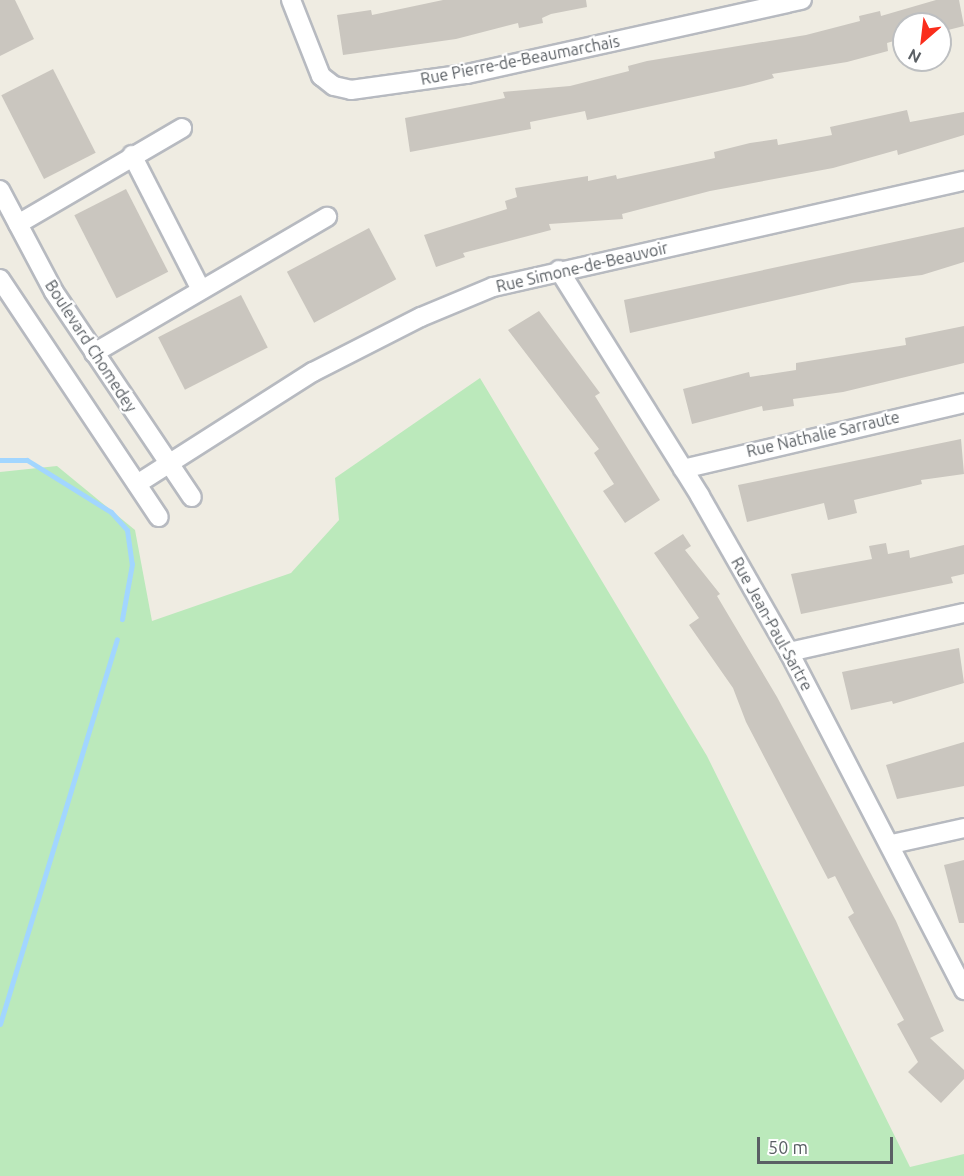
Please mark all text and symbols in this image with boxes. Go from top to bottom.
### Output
north arrow [892,12,952,72]
street label: Rue Pierre-de-Beaumarchais [419,31,621,89]
text: N [905,45,924,67]
street label: Rue Simone-de-Beauvoir [494,238,670,296]
street label: Boulevard Chomedey [41,276,141,416]
street label: Rue Nathalie Sarraute [745,407,901,461]
street label: Rue Jean-Paul-Sartre [727,554,817,694]
scale bar [760,1125,896,1163]
text: 50 m [768,1137,808,1157]

